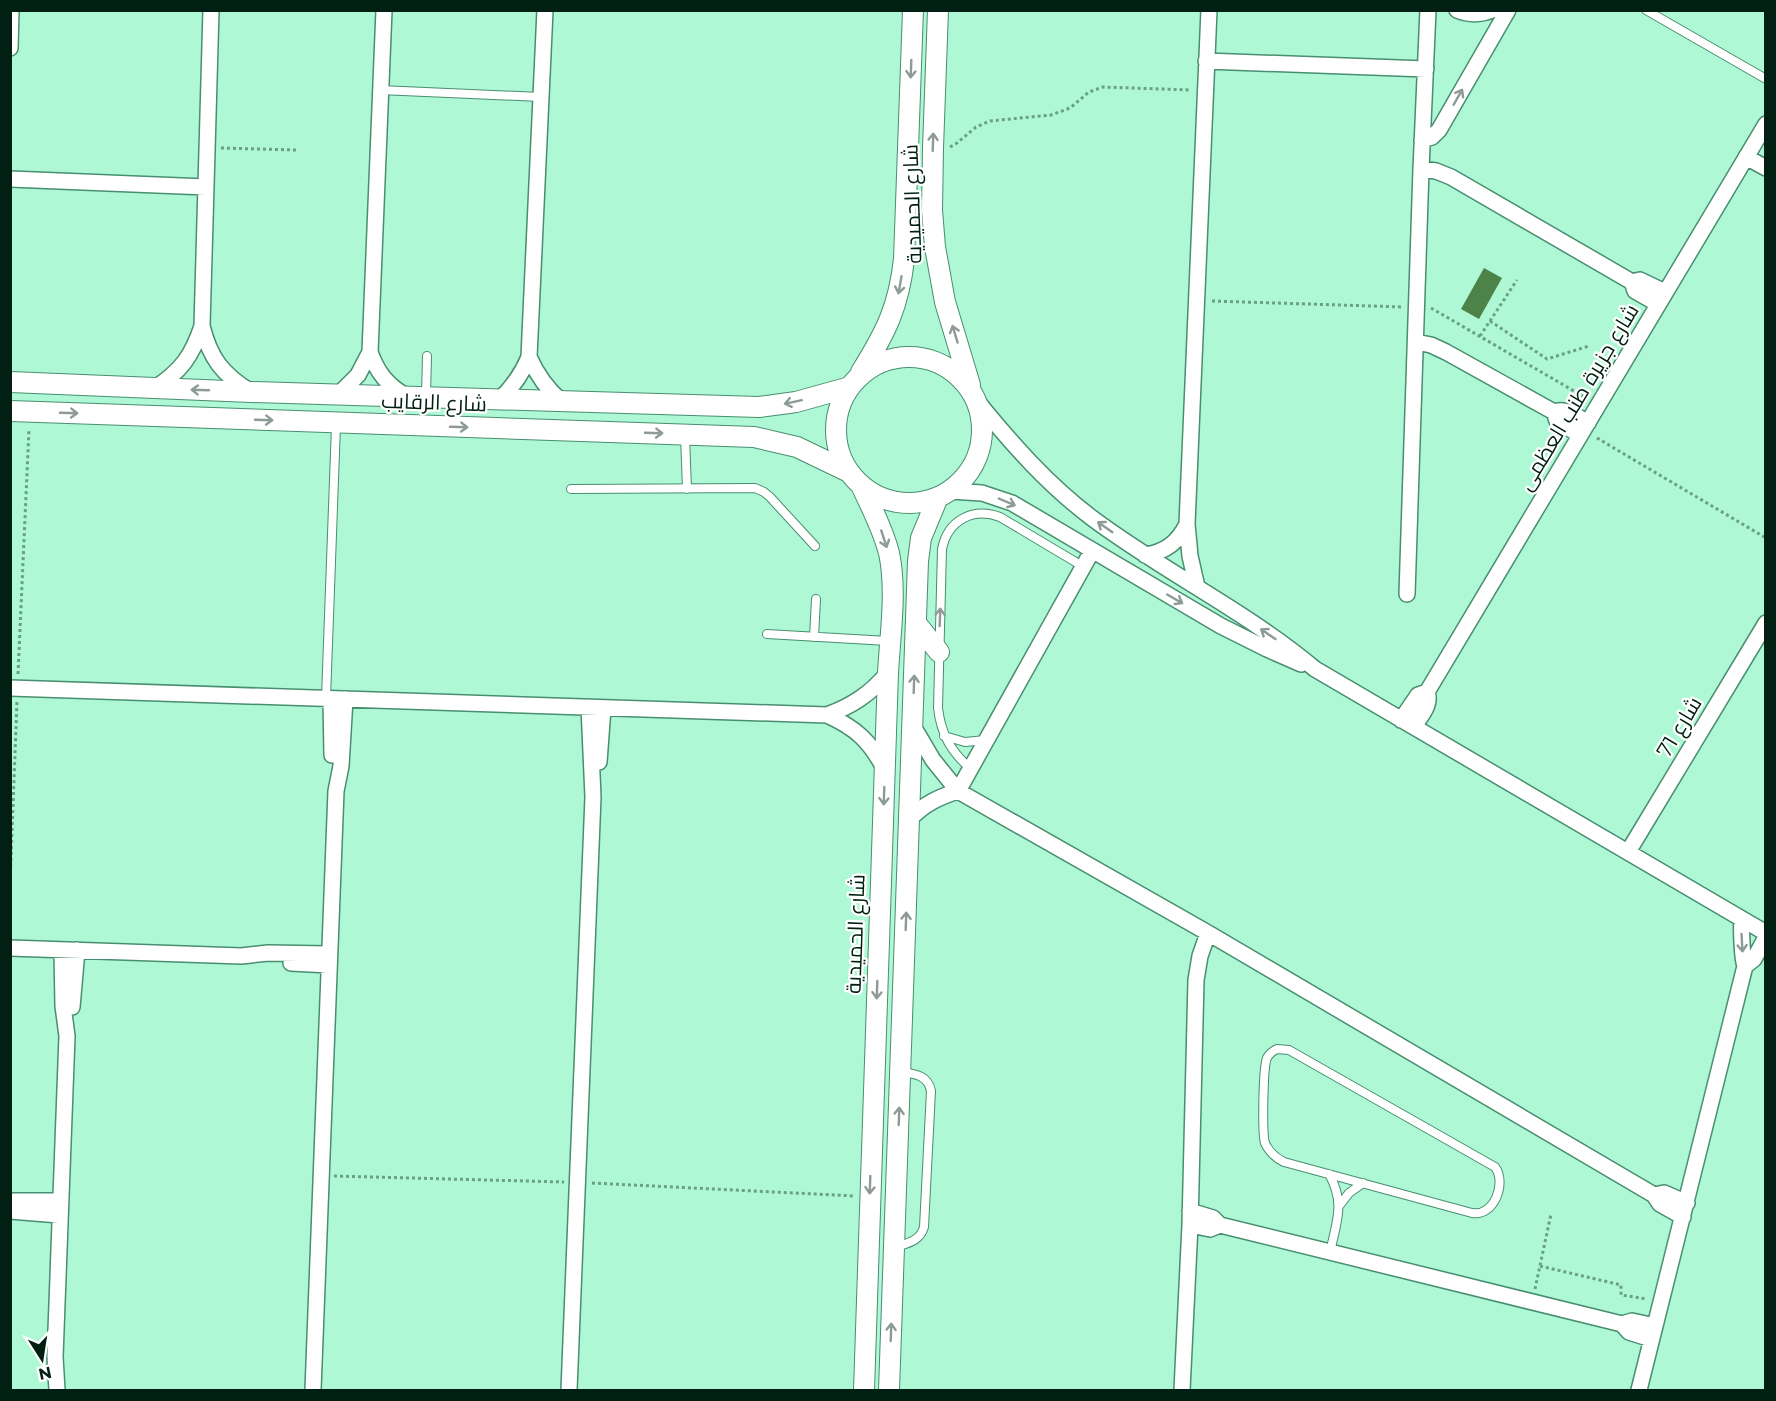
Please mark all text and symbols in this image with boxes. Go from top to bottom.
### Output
one-way arrow [905,58,916,78]
one-way arrow [1452,89,1464,106]
one-way arrow [928,132,939,152]
street label: شارع الحميدية [897,144,929,264]
one-way arrow [895,274,906,294]
street label: شارع جزيرة طنب العظمى [1512,299,1645,496]
one-way arrow [948,325,959,344]
one-way arrow [191,384,211,396]
street label: شارع الرقايب [381,388,487,418]
one-way arrow [784,397,804,408]
one-way arrow [58,408,78,419]
one-way arrow [253,415,273,426]
one-way arrow [448,421,468,433]
one-way arrow [643,428,663,439]
one-way arrow [997,497,1015,508]
one-way arrow [1097,521,1114,533]
one-way arrow [879,529,890,548]
one-way arrow [1166,594,1183,606]
one-way arrow [935,607,946,627]
one-way arrow [1261,628,1277,640]
one-way arrow [909,675,920,695]
street label: شارع 71 [1651,692,1709,763]
one-way arrow [878,785,889,805]
street label: شارع الحميدية [840,874,872,994]
one-way arrow [901,912,912,932]
one-way arrow [1736,932,1747,952]
one-way arrow [871,980,882,1000]
one-way arrow [893,1107,905,1127]
one-way arrow [865,1175,876,1195]
one-way arrow [886,1323,897,1343]
north arrow [12,1329,72,1389]
text: N [37,1363,53,1384]

